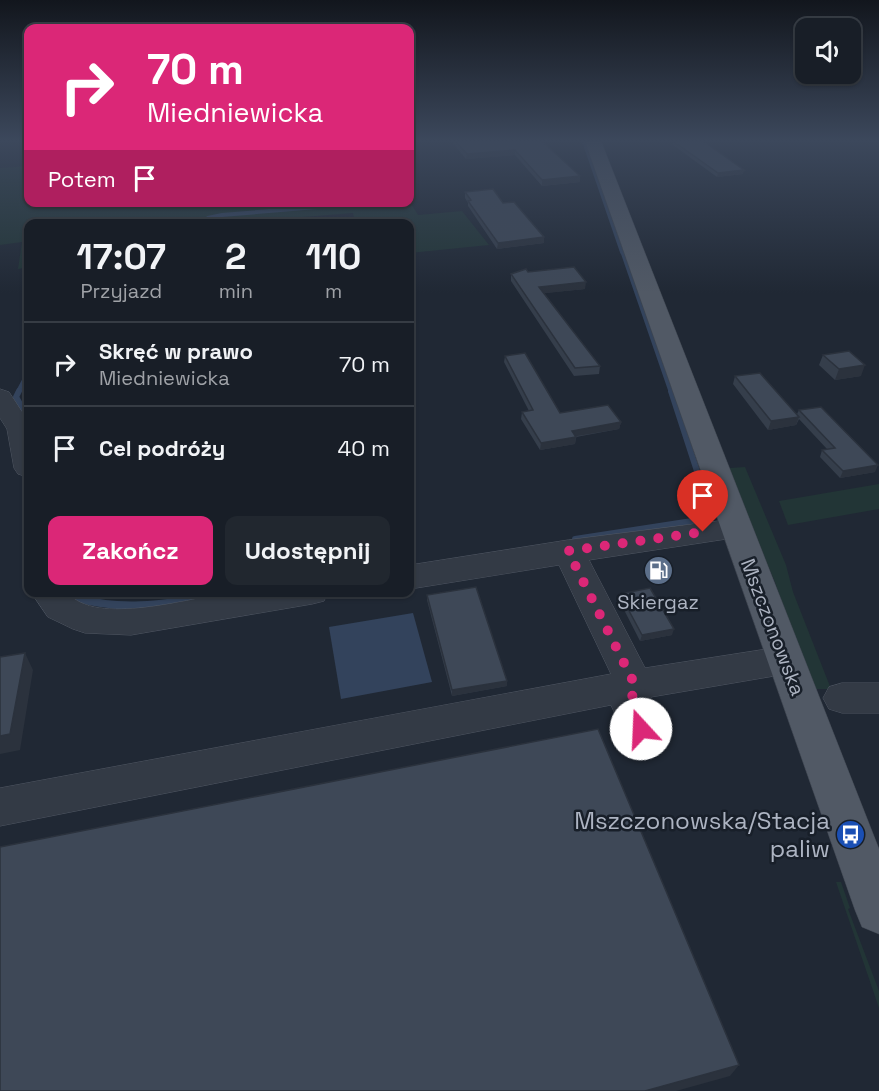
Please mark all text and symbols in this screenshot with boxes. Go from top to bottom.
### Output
map controls [795,18,861,84]
button: sound [795,18,861,84]
text: 70 m [147,43,244,96]
icon: right [48,48,126,126]
text: Miedniewicka [147,95,323,130]
icon: arrive [128,162,161,195]
text: Potem [48,165,116,193]
text: 17:07 [77,234,166,280]
text: 2 [225,234,247,280]
text: 110 [306,234,361,280]
text: Przyjazd [81,278,162,304]
text: min [219,278,253,304]
text: m [325,278,342,304]
text: Skręć w prawo [99,337,253,365]
icon: right [48,348,81,381]
text: 70 m [339,350,390,378]
text: Miedniewicka [99,365,230,391]
icon: arrive [48,432,81,465]
text: Cel podróży [99,434,225,462]
text: 40 m [338,434,390,462]
pin [677,470,728,532]
icon: arrive [686,479,719,512]
button: Zakończ [48,516,213,585]
button: Udostępnij [225,516,390,585]
fuel station icon: Skiergaz [642,555,674,587]
street label: Mszczonowska [735,555,811,699]
place label: Skiergaz [617,589,699,615]
position arrow [609,697,673,761]
place label: Mszczonowska/Stacja paliw [574,805,830,864]
bus stop icon: Mszczonowska/Stacja paliw [835,819,867,851]

